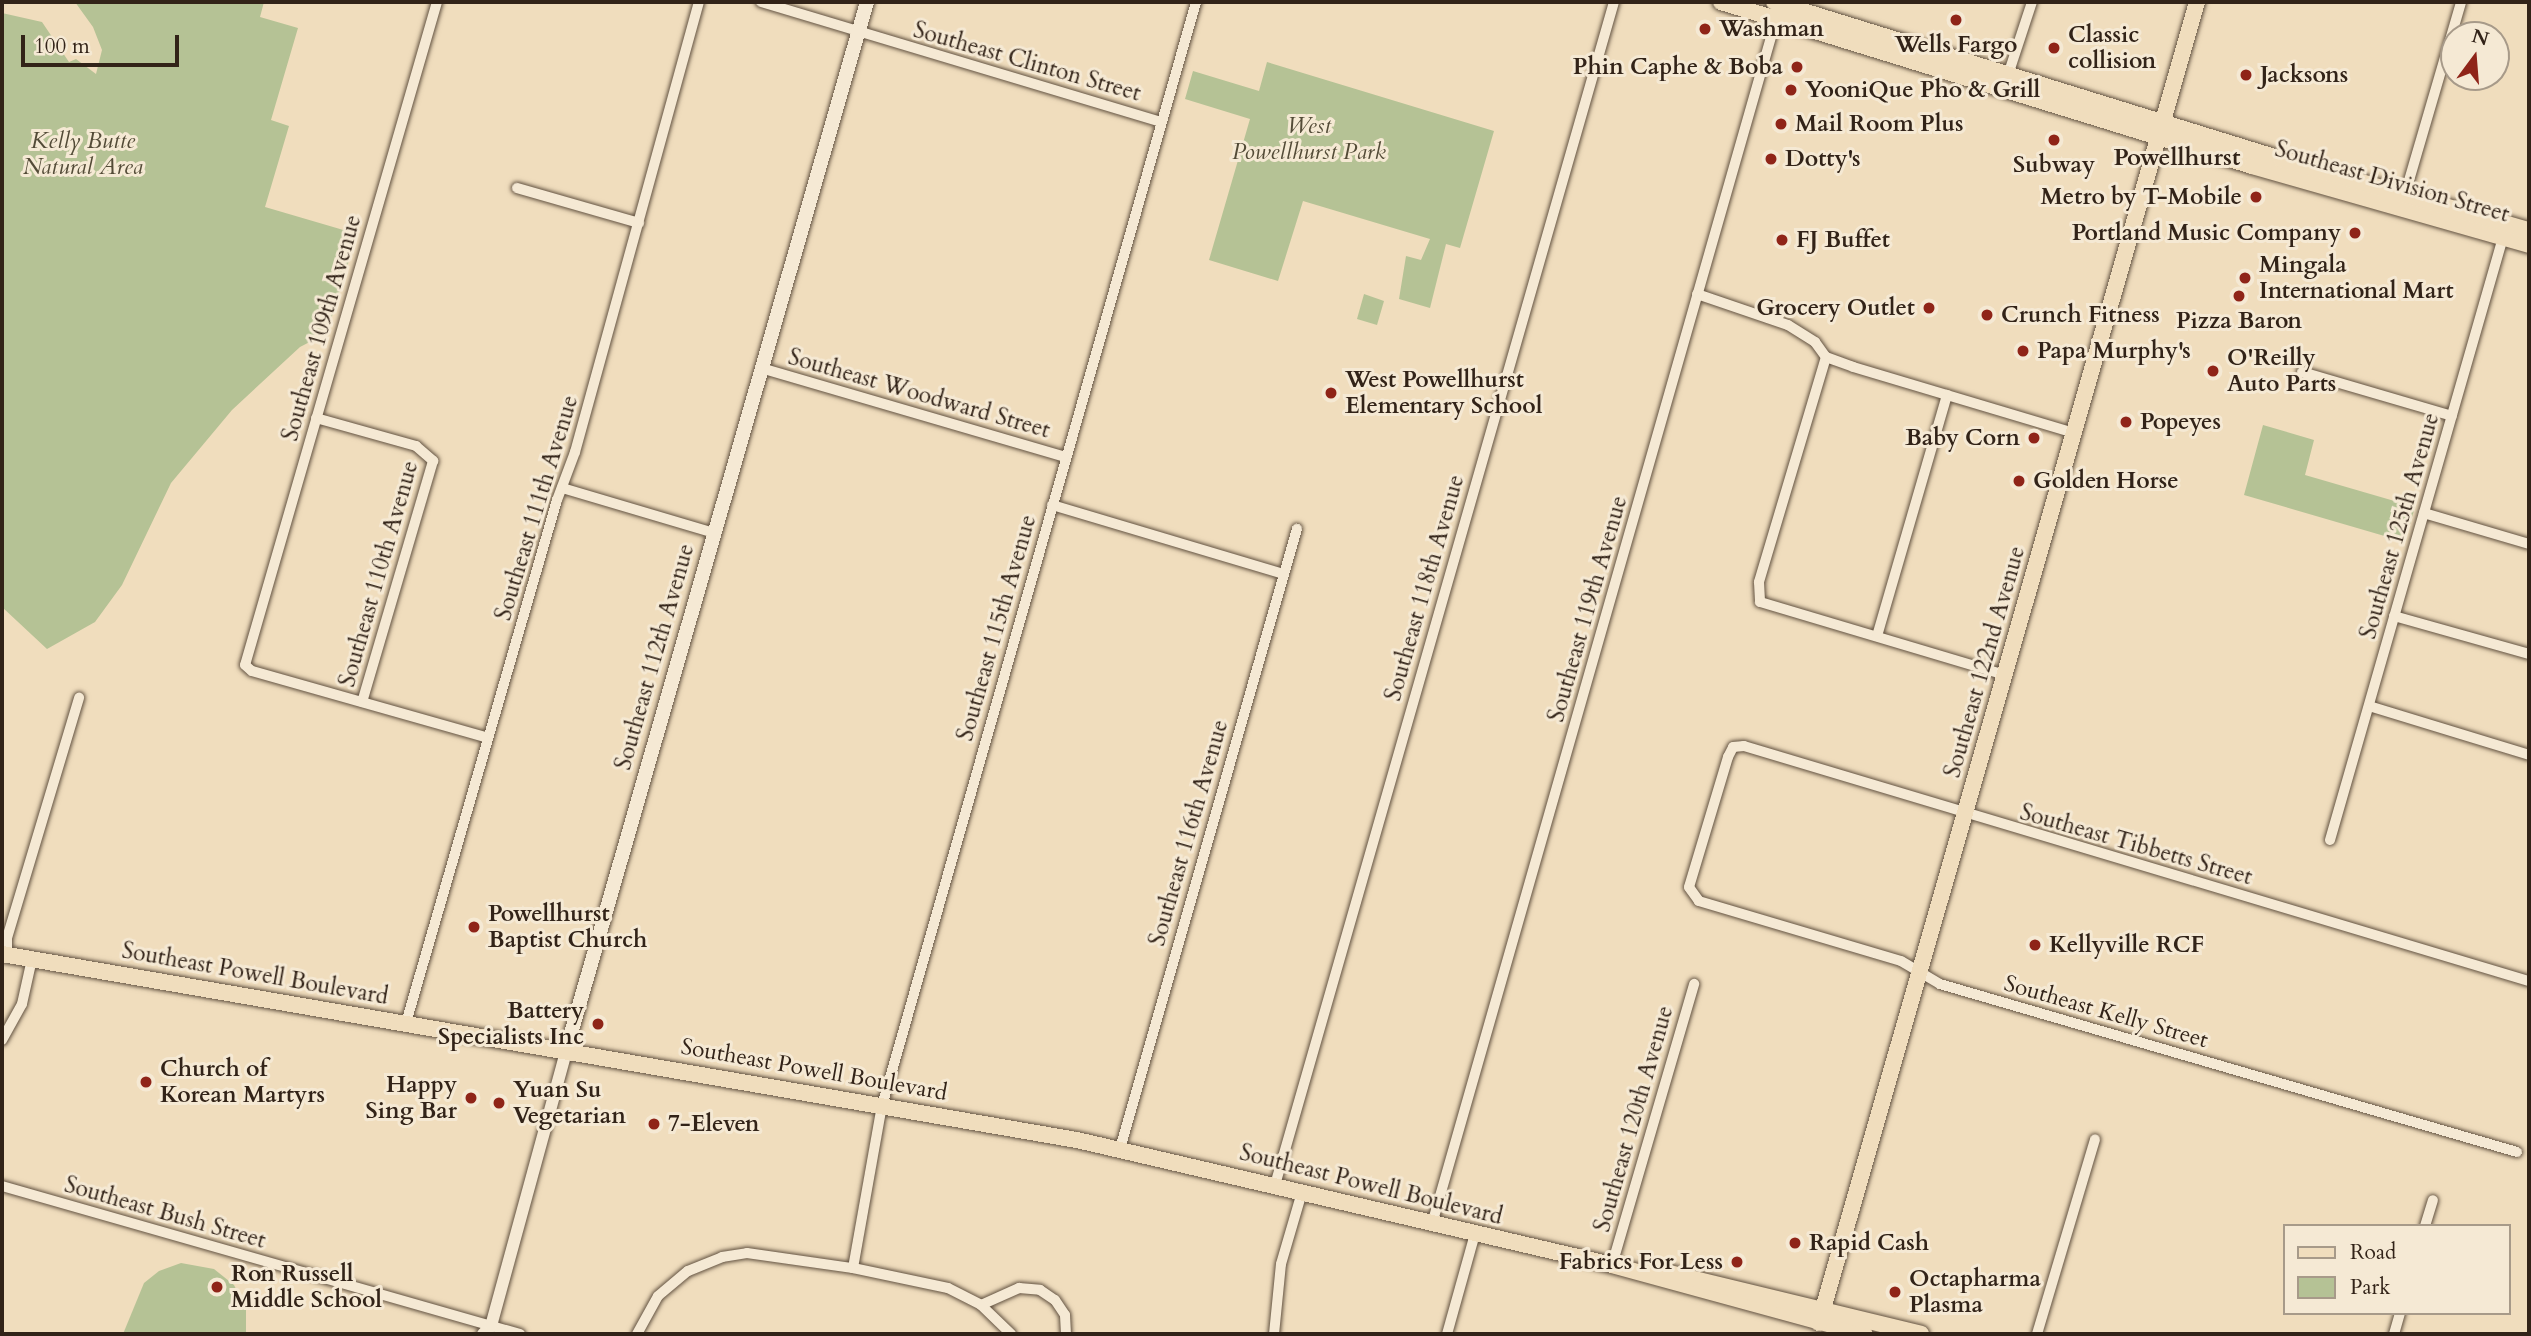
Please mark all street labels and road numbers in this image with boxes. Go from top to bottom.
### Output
street label: Southeast Clinton Street [910,16,1144,108]
street label: Southeast Division Street [2272,135,2512,229]
street label: Southeast 109th Avenue [276,212,368,444]
street label: Southeast Woodward Street [785,343,1053,445]
street label: Southeast 111th Avenue [490,392,584,624]
street label: Southeast 125th Avenue [2354,410,2446,642]
street label: Southeast 110th Avenue [333,458,425,690]
street label: Southeast 118th Avenue [1379,472,1471,704]
street label: Southeast 119th Avenue [1542,493,1634,725]
street label: Southeast 115th Avenue [951,512,1043,744]
street label: Southeast 112th Avenue [609,541,701,773]
street label: Southeast 122nd Avenue [1939,543,2031,781]
street label: Southeast 116th Avenue [1143,717,1235,949]
street label: Southeast Tibbetts Street [2017,799,2255,891]
street label: Southeast Powell Boulevard [120,937,390,1011]
street label: Southeast Kelly Street [2001,970,2211,1054]
street label: Southeast 120th Avenue [1588,1003,1680,1235]
street label: Southeast Powell Boulevard [679,1033,949,1107]
street label: Southeast Powell Boulevard [1237,1139,1505,1231]
street label: Southeast Bush Street [61,1171,269,1255]

